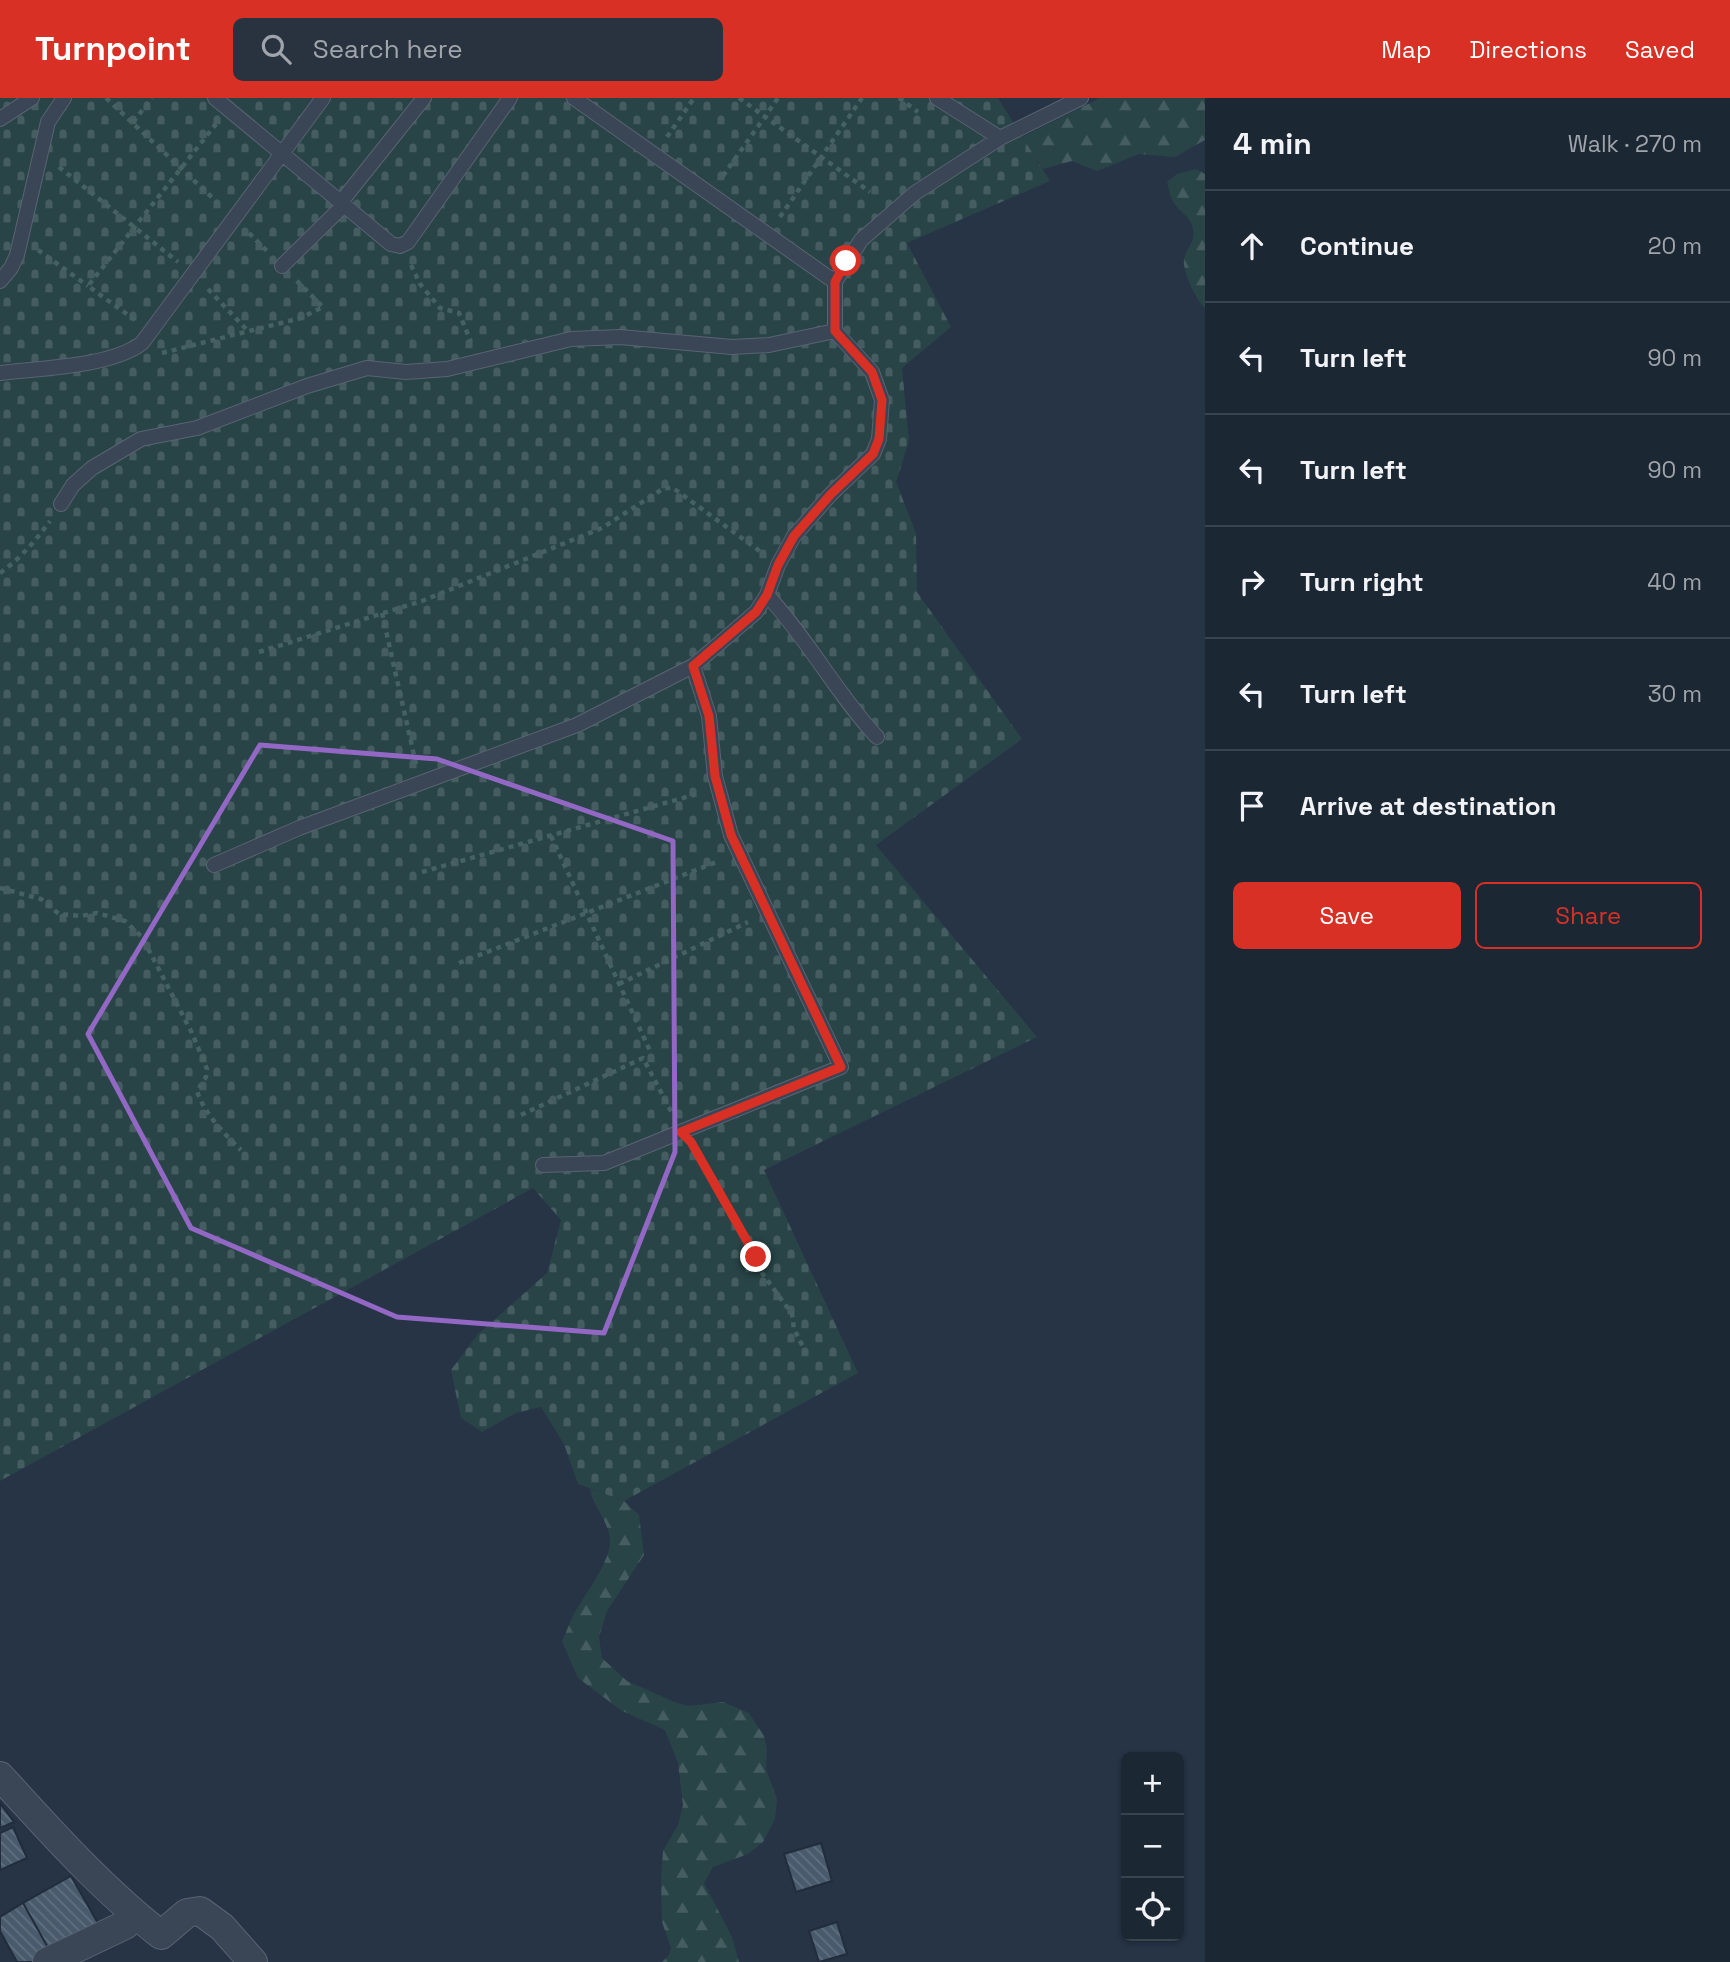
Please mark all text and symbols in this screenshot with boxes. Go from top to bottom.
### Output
search box [233,18,723,81]
text: Turnpoint [35,28,191,70]
icon: search [257,30,295,68]
text: Search here [313,32,463,66]
text: Map [1381,34,1431,65]
text: Directions [1469,34,1587,65]
text: Saved [1625,34,1695,65]
text: 4 min [1233,124,1312,163]
text: Walk · 270 m [1568,129,1702,159]
icon: ahead [1233,227,1271,265]
text: Continue [1300,229,1414,263]
text: 20 m [1648,231,1702,261]
route start [830,245,861,276]
icon: left [1233,339,1271,377]
text: Turn left [1300,341,1407,375]
text: 90 m [1647,343,1702,373]
icon: left [1233,451,1271,489]
text: Turn left [1300,453,1407,487]
text: 90 m [1647,455,1702,485]
icon: right [1233,563,1271,601]
text: Turn right [1300,565,1424,599]
text: 40 m [1647,567,1702,597]
icon: left [1233,675,1271,713]
text: Turn left [1300,677,1407,711]
text: 30 m [1648,679,1702,709]
icon: arrive [1233,787,1271,825]
text: Arrive at destination [1300,789,1557,823]
button: Save [1233,882,1461,949]
button: Share [1475,882,1702,949]
route end [740,1241,771,1272]
map controls [1121,1752,1184,1941]
button: + [1121,1752,1184,1815]
button: − [1121,1815,1184,1878]
button: locate [1121,1878,1184,1941]

